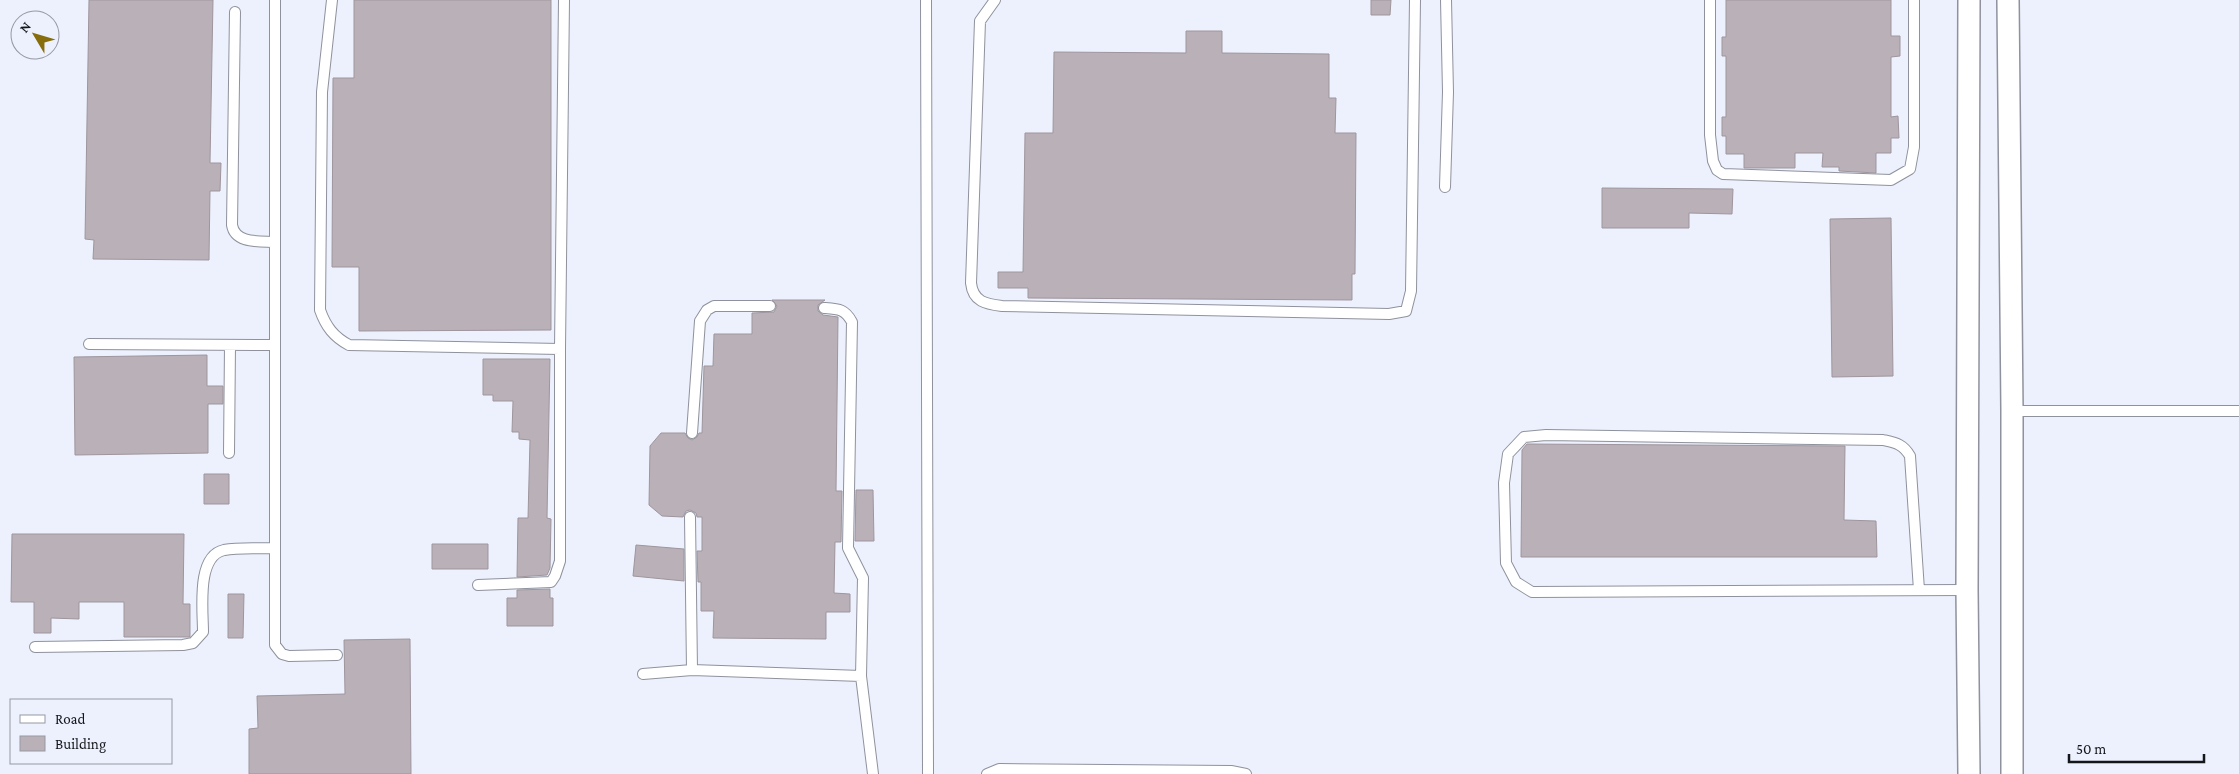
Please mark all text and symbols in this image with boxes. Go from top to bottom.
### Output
north arrow [10,10,60,60]
text: N [16,18,34,36]
legend [10,699,172,764]
text: Road [55,711,86,727]
scale bar [2069,732,2204,764]
text: Building [55,736,106,753]
text: 50 m [2076,741,2106,757]

